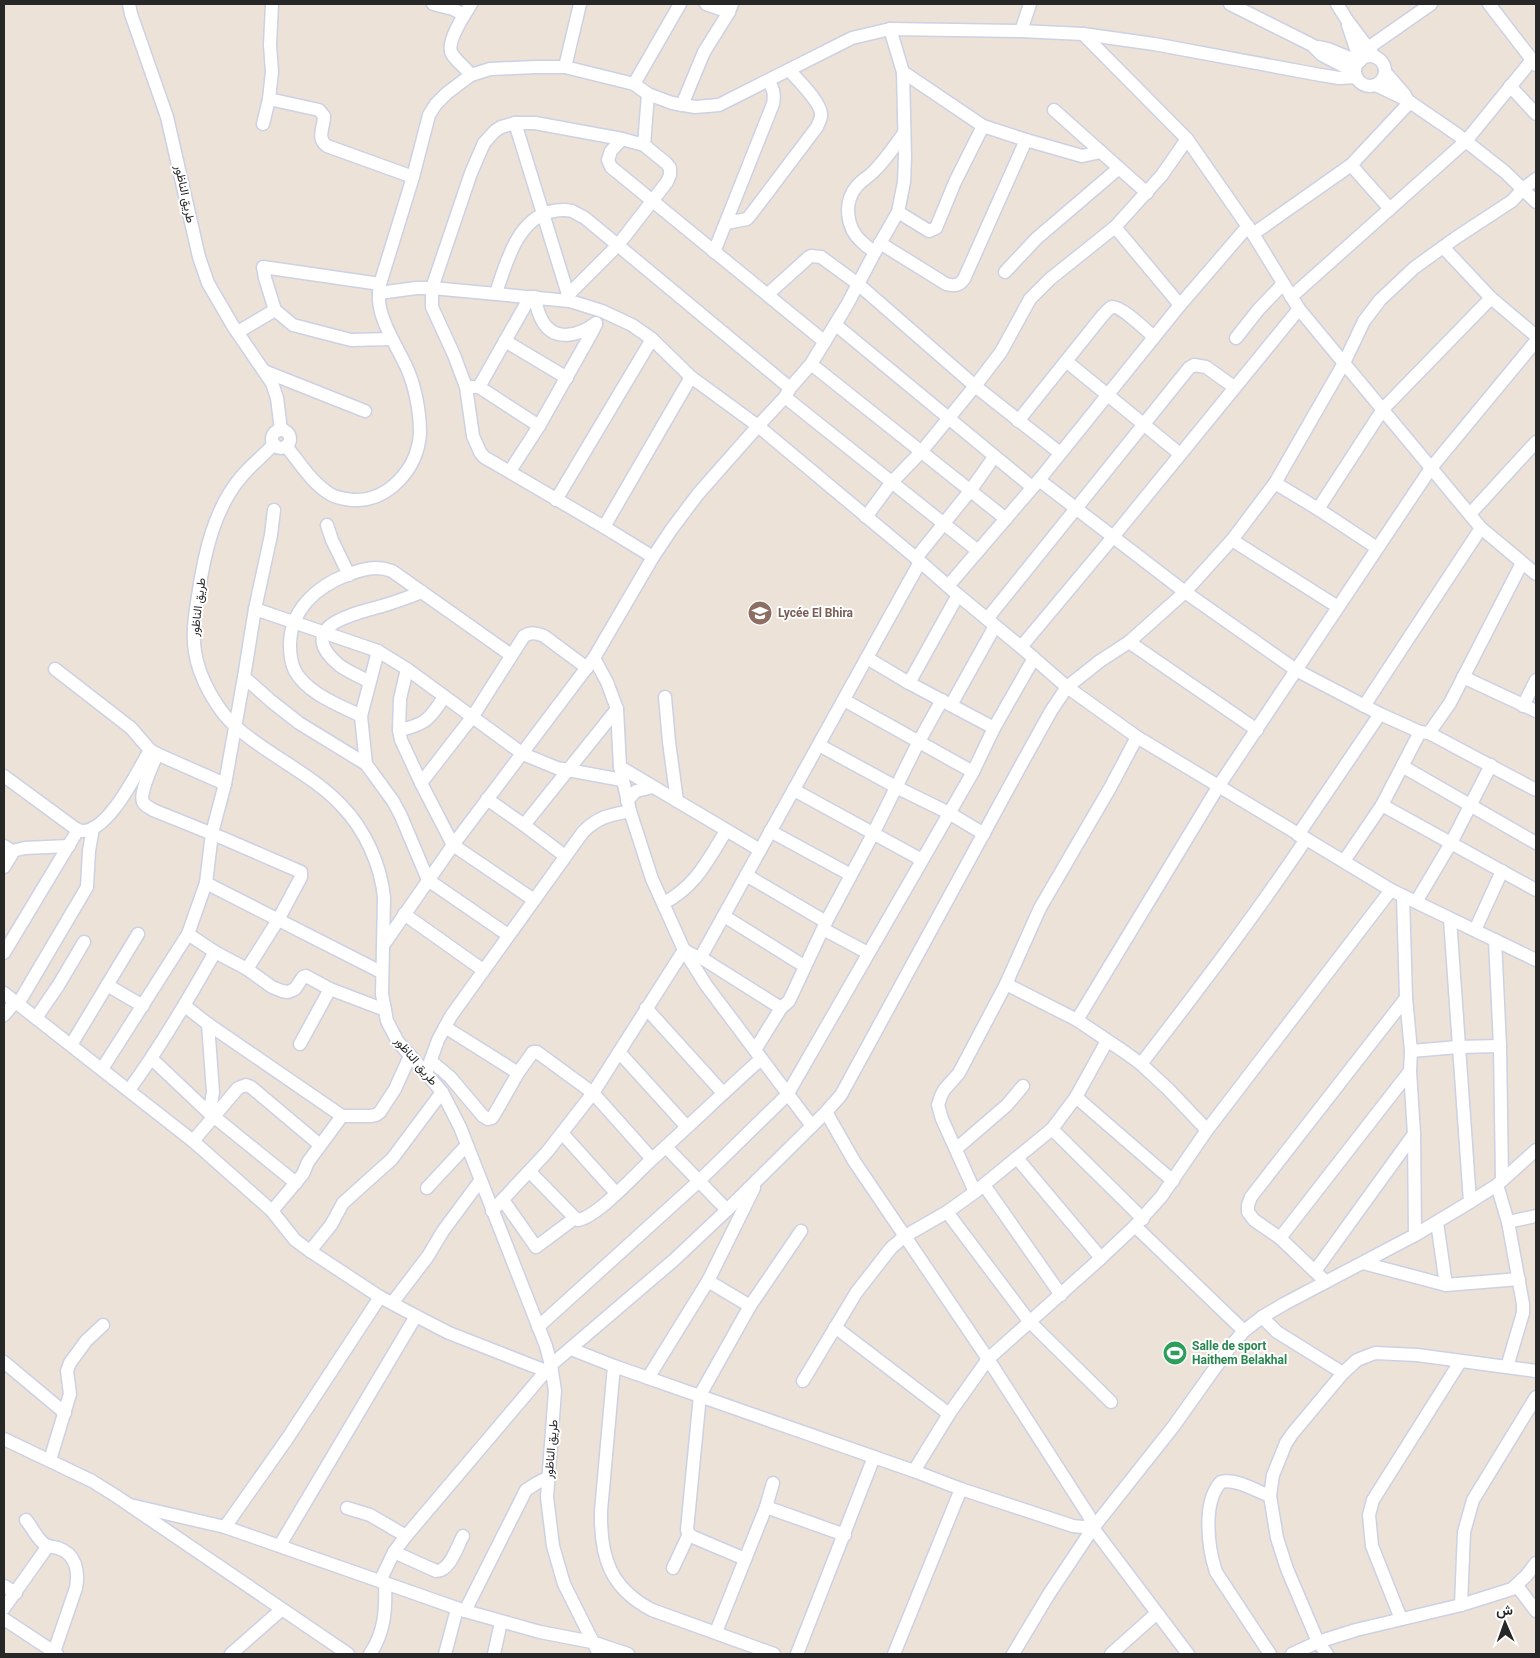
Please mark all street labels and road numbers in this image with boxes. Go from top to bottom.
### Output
street label: طريق الناظور [171,163,198,225]
street label: طريق الناظور [187,577,210,638]
street label: طريق الناظور [390,1033,440,1089]
street label: طريق الناظور [541,1419,562,1480]

